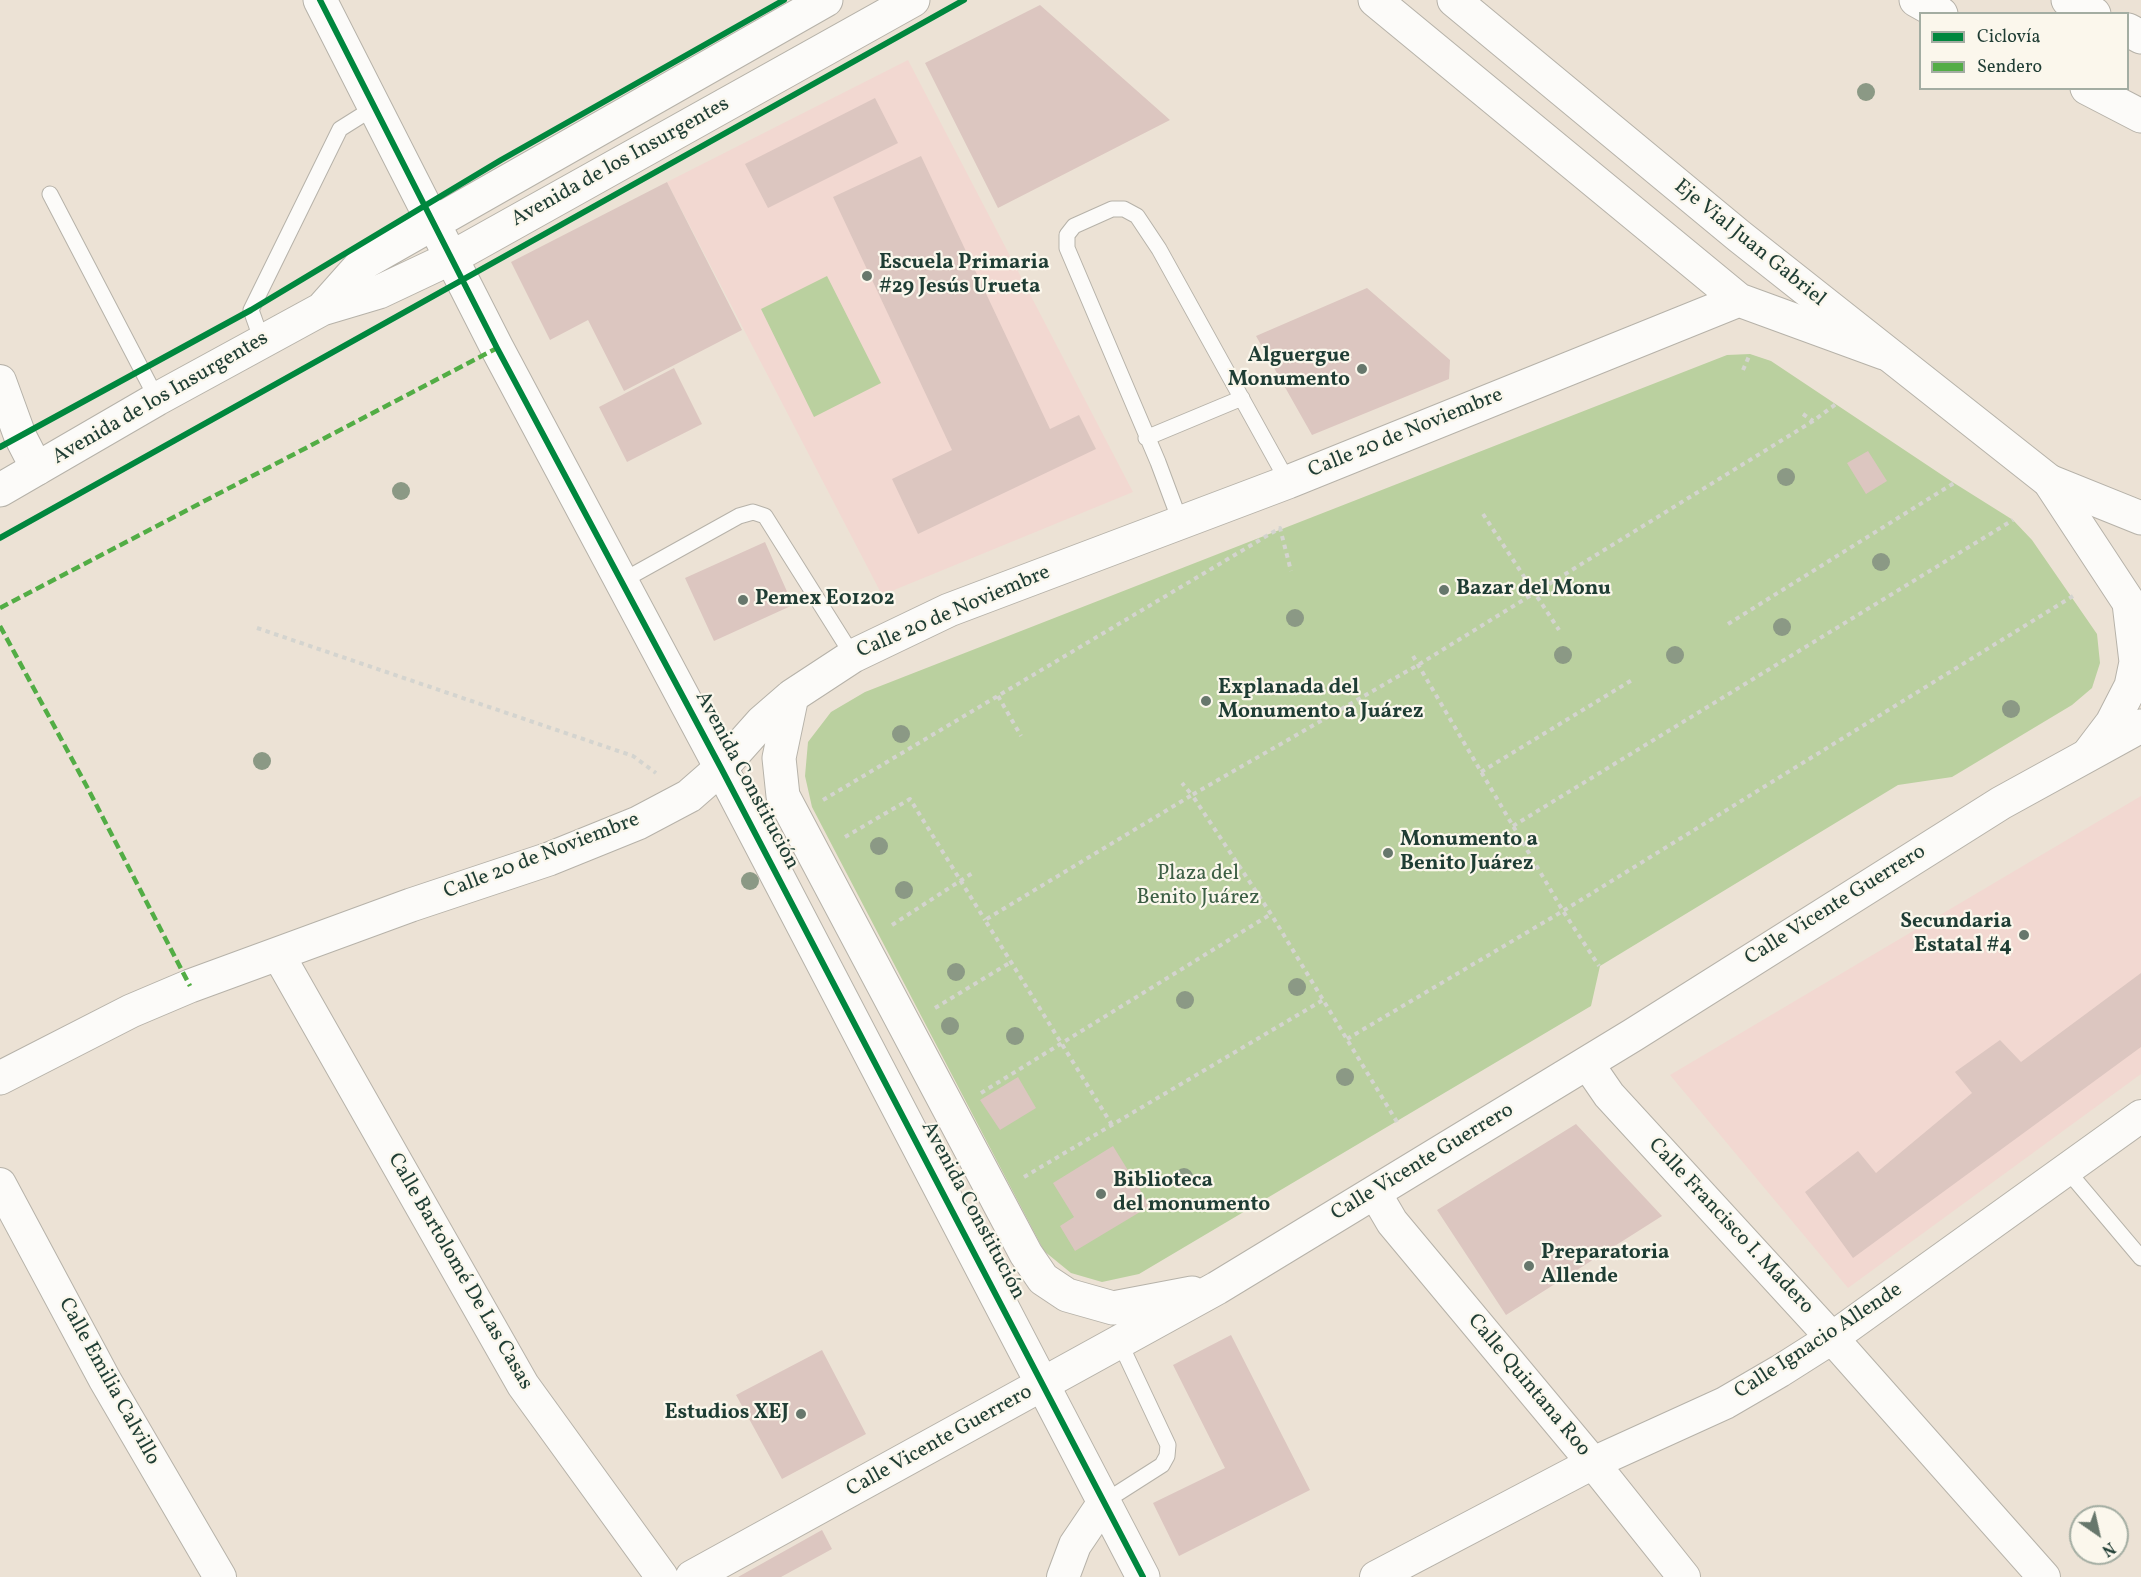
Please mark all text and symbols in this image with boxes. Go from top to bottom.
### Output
legend [1919,12,2129,90]
text: Ciclovía [1977,25,2040,50]
text: Sendero [1977,55,2042,80]
street label: Avenida de los Insurgentes [508,93,734,233]
street label: Eje Vial Juan Gabriel [1668,175,1830,313]
place label: Escuela Primaria #29 Jesús Urueta [879,251,1049,301]
marker: Escuela Primaria #29 Jesús Urueta [860,269,874,283]
street label: Avenida de los Insurgentes [48,327,274,471]
place label: Alguergue Monumento [1228,344,1350,394]
marker: Alguergue Monumento [1355,362,1369,376]
street label: Calle 20 de Noviembre [1305,383,1507,485]
street label: Calle 20 de Noviembre [854,561,1054,665]
place label: Bazar del Monu [1456,577,1611,603]
marker: Bazar del Monu [1437,583,1451,597]
place label: Pemex E01202 [755,587,895,613]
marker: Pemex E01202 [736,593,750,607]
place label: Explanada del Monumento a Juárez [1218,676,1423,726]
street label: Avenida Constitución [688,687,804,875]
marker: Explanada del Monumento a Juárez [1199,694,1213,708]
street label: Calle 20 de Noviembre [441,808,643,906]
place label: Monumento a Benito Juárez [1400,828,1538,878]
street label: Calle Vicente Guerrero [1741,840,1931,972]
marker: Monumento a Benito Juárez [1381,846,1395,860]
park label: Plaza del Benito Juárez [1137,862,1259,912]
place label: Secundaria Estatal #4 [1900,910,2012,960]
marker: Secundaria Estatal #4 [2017,928,2031,942]
street label: Calle Vicente Guerrero [1327,1099,1519,1227]
street label: Avenida Constitución [914,1117,1030,1305]
street label: Calle Francisco I. Madero [1642,1134,1818,1320]
street label: Calle Bartolomé De Las Casas [381,1149,537,1395]
place label: Biblioteca del monumento [1113,1169,1270,1219]
marker: Biblioteca del monumento [1094,1187,1108,1201]
place label: Preparatoria Allende [1541,1241,1670,1291]
marker: Preparatoria Allende [1522,1259,1536,1273]
street label: Calle Ignacio Allende [1730,1278,1908,1406]
street label: Calle Emilia Calvillo [52,1294,164,1470]
street label: Calle Quintana Roo [1461,1310,1595,1462]
street label: Calle Vicente Guerrero [843,1380,1037,1504]
place label: Estudios XEJ [664,1401,789,1427]
marker: Estudios XEJ [794,1407,808,1421]
north arrow [2069,1505,2129,1565]
text: N [2097,1536,2119,1561]

